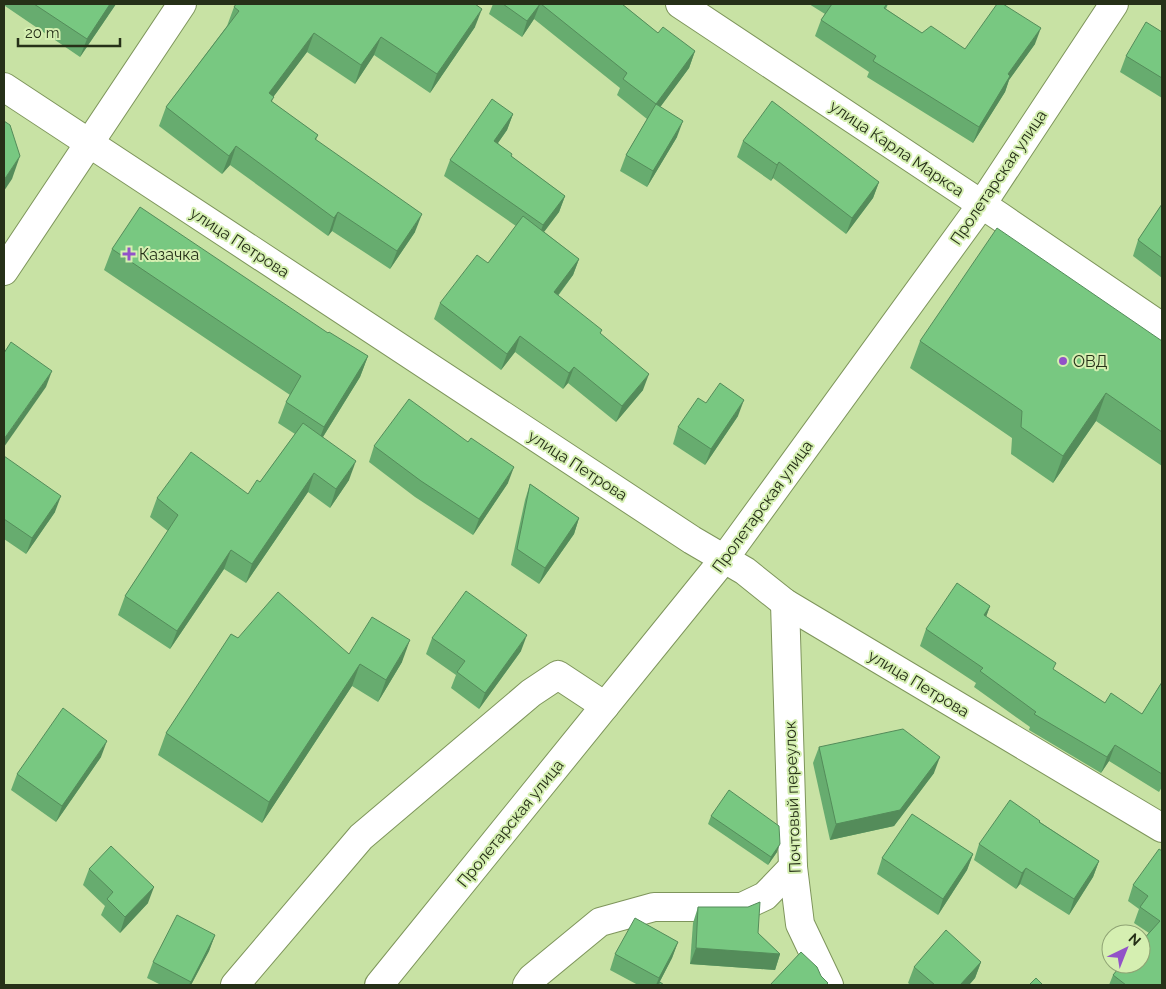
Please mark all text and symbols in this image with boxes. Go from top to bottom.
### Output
scale bar [18,15,120,47]
text: 20 m [25,24,60,42]
street label: улица Карла Маркса [826,96,967,200]
street label: Пролетарская улица [946,106,1051,248]
street label: улица Петрова [187,203,293,282]
place label: Казачка [139,245,199,264]
marker: Казачка [123,248,135,260]
place label: ОВД [1073,352,1108,371]
marker: ОВД [1057,355,1069,367]
street label: улица Петрова [525,426,631,505]
street label: Пролетарская улица [708,437,817,576]
street label: улица Петрова [865,646,973,721]
street label: Почтовый переулок [780,720,805,874]
street label: Пролетарская улица [453,756,568,891]
north arrow [1101,924,1151,974]
text: N [1126,930,1144,949]

